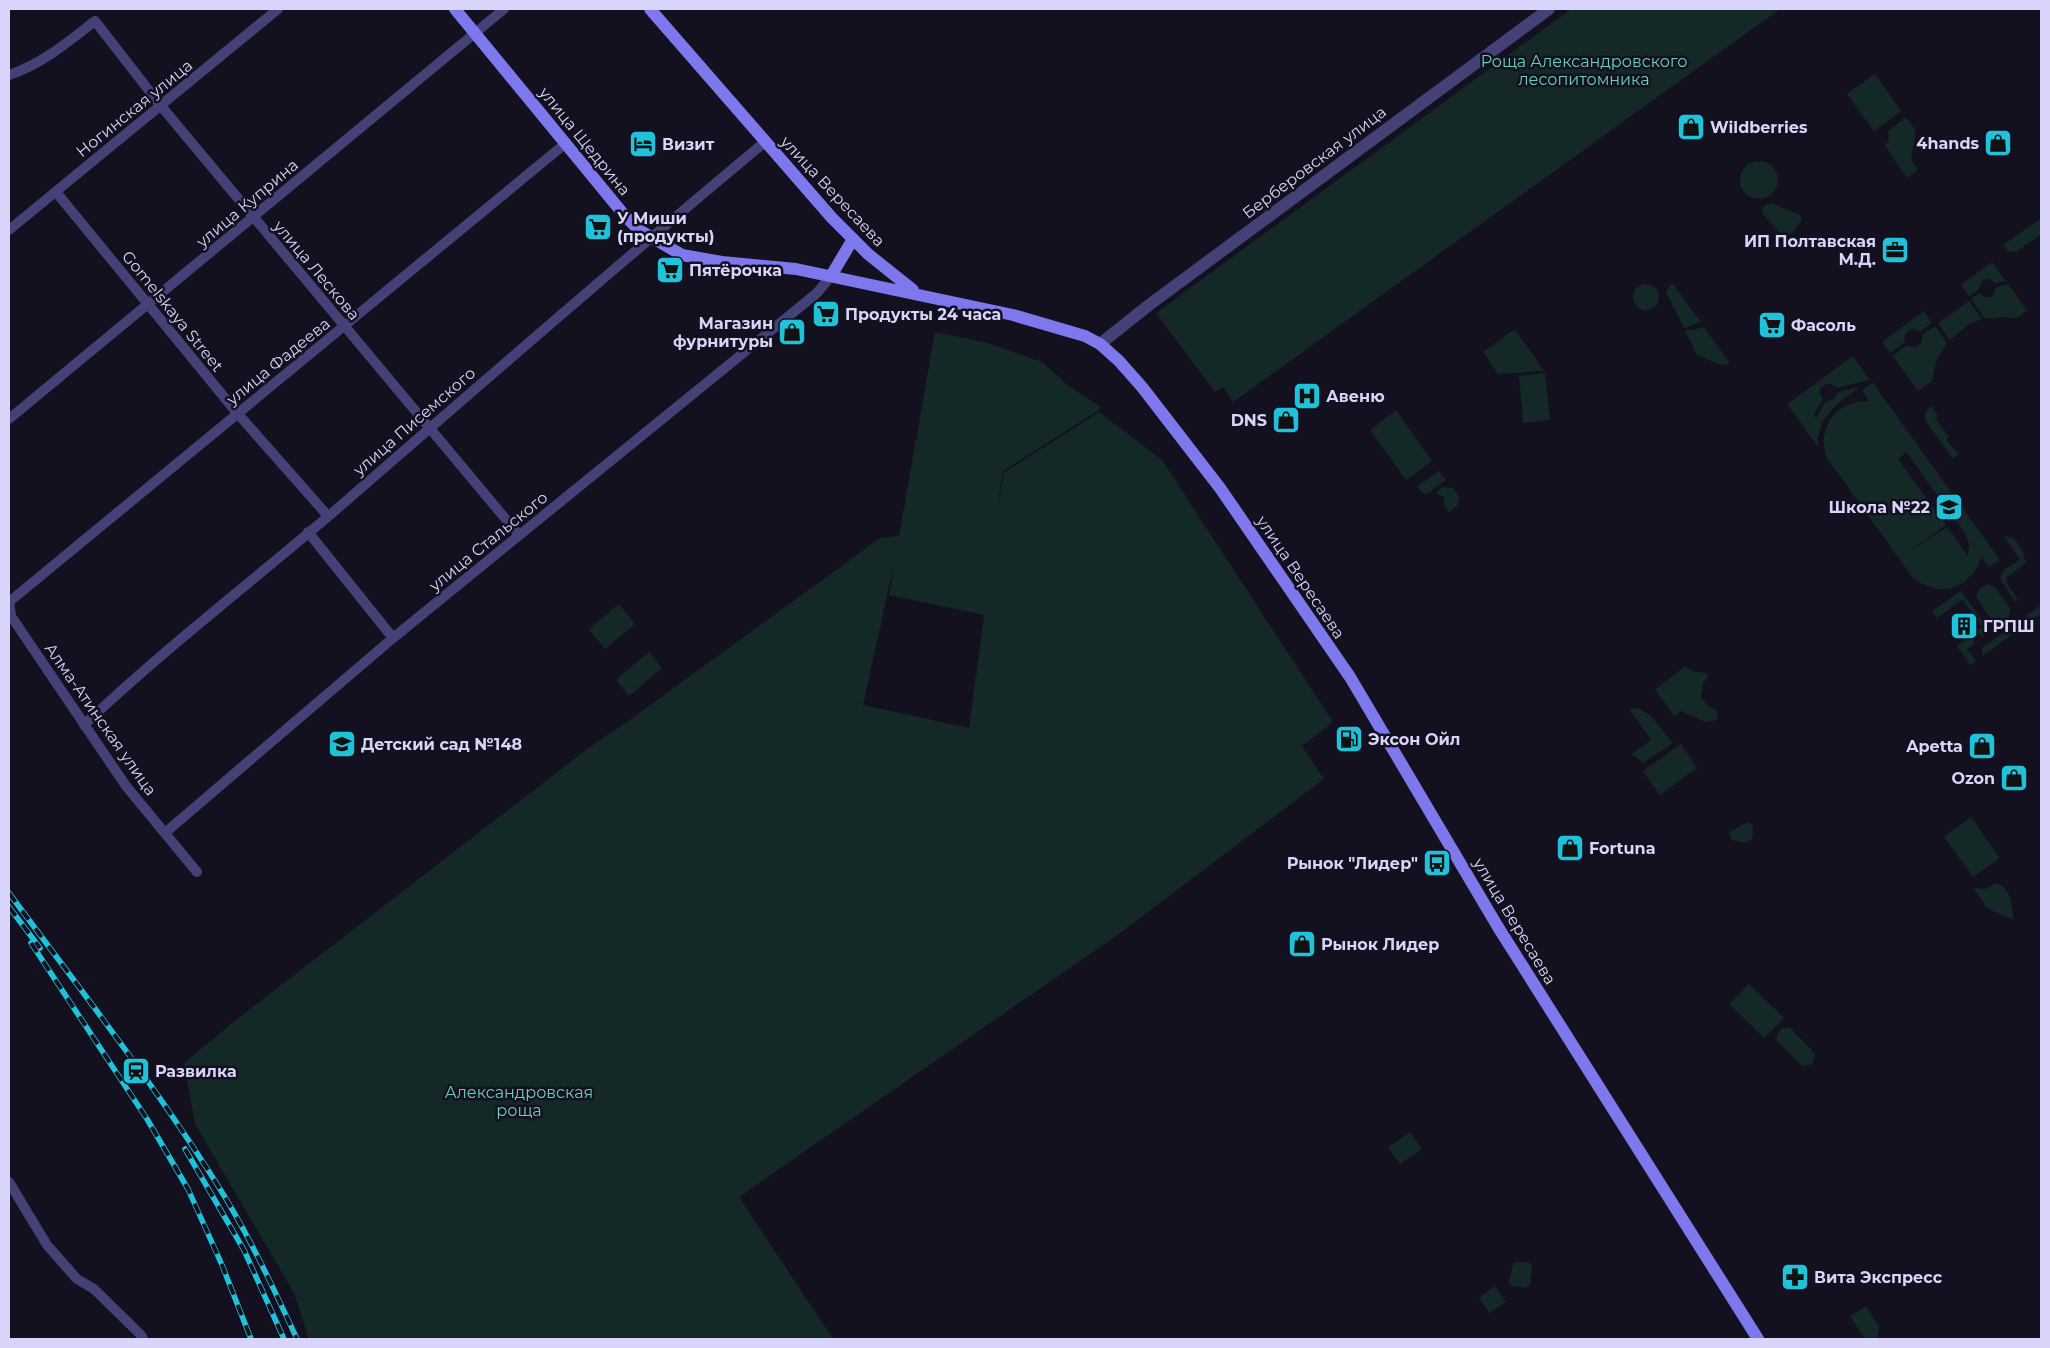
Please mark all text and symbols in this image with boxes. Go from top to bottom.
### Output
park label: Роща Александровского лесопитомника [1481,52,1687,89]
street label: Ногинская улица [72,56,196,161]
street label: улица Щедрина [534,82,634,199]
street label: Берберовская улица [1239,102,1390,223]
shop icon: Wildberries [1676,112,1706,142]
place label: Wildberries [1710,118,1808,137]
shop icon: 4hands [1983,128,2013,158]
hotel icon: Визит [628,129,658,159]
street label: улица Вересаева [776,131,889,251]
place label: 4hands [1916,134,1980,153]
place label: Визит [662,135,715,154]
street label: улица Куприна [192,155,302,252]
place label: У Миши (продукты) [617,209,714,246]
supermarket icon: У Миши (продукты) [583,212,613,242]
street label: улица Лескова [269,216,364,324]
place label: ИП Полтавская М.Д. [1744,232,1876,269]
office icon: ИП Полтавская М.Д. [1880,235,1910,265]
street label: Gomelskaya Street [118,247,228,376]
supermarket icon: Пятёрочка [655,255,685,285]
place label: Пятёрочка [689,261,782,280]
supermarket icon: Продукты 24 часа [811,299,841,329]
place label: Продукты 24 часа [845,305,1001,324]
supermarket icon: Фасоль [1757,310,1787,340]
street label: улица Фадеева [222,314,334,409]
place label: Магазин фурнитуры [673,314,773,351]
place label: Фасоль [1791,316,1856,335]
shop icon: Магазин фурнитуры [777,317,807,347]
street label: улица Писемского [349,363,479,480]
hospital icon: Авеню [1292,381,1322,411]
place label: Авеню [1326,387,1385,406]
shop icon: DNS [1271,405,1301,435]
place label: DNS [1231,411,1267,430]
street label: улица Стальского [424,488,551,596]
school or university icon: Школа №22 [1934,492,1964,522]
place label: Школа №22 [1829,498,1930,517]
street label: улица Вересаева [1252,511,1349,642]
building icon: ГРПШ [1949,611,1979,641]
place label: ГРПШ [1983,617,2034,636]
street label: Алма-Атинская улица [41,639,160,799]
fuel station icon: Эксон Ойл [1334,724,1364,754]
school or university icon: Детский сад №148 [327,729,357,759]
place label: Эксон Ойл [1368,730,1460,749]
shop icon: Apetta [1967,731,1997,761]
place label: Детский сад №148 [361,735,522,754]
place label: Apetta [1905,737,1963,756]
shop icon: Ozon [1999,763,2029,793]
place label: Ozon [1951,769,1995,788]
shop icon: Fortuna [1555,833,1585,863]
place label: Fortuna [1589,839,1656,858]
bus stop icon: Рынок "Лидер" [1422,848,1452,878]
place label: Рынок "Лидер" [1287,854,1418,873]
street label: улица Вересаева [1469,854,1560,988]
shop icon: Рынок Лидер [1287,929,1317,959]
place label: Рынок Лидер [1321,935,1439,954]
station icon: Развилка [121,1056,151,1086]
place label: Развилка [155,1062,237,1081]
park label: Александровская роща [445,1083,593,1120]
pharmacy icon: Вита Экспресс [1780,1262,1810,1292]
place label: Вита Экспресс [1814,1268,1943,1287]

